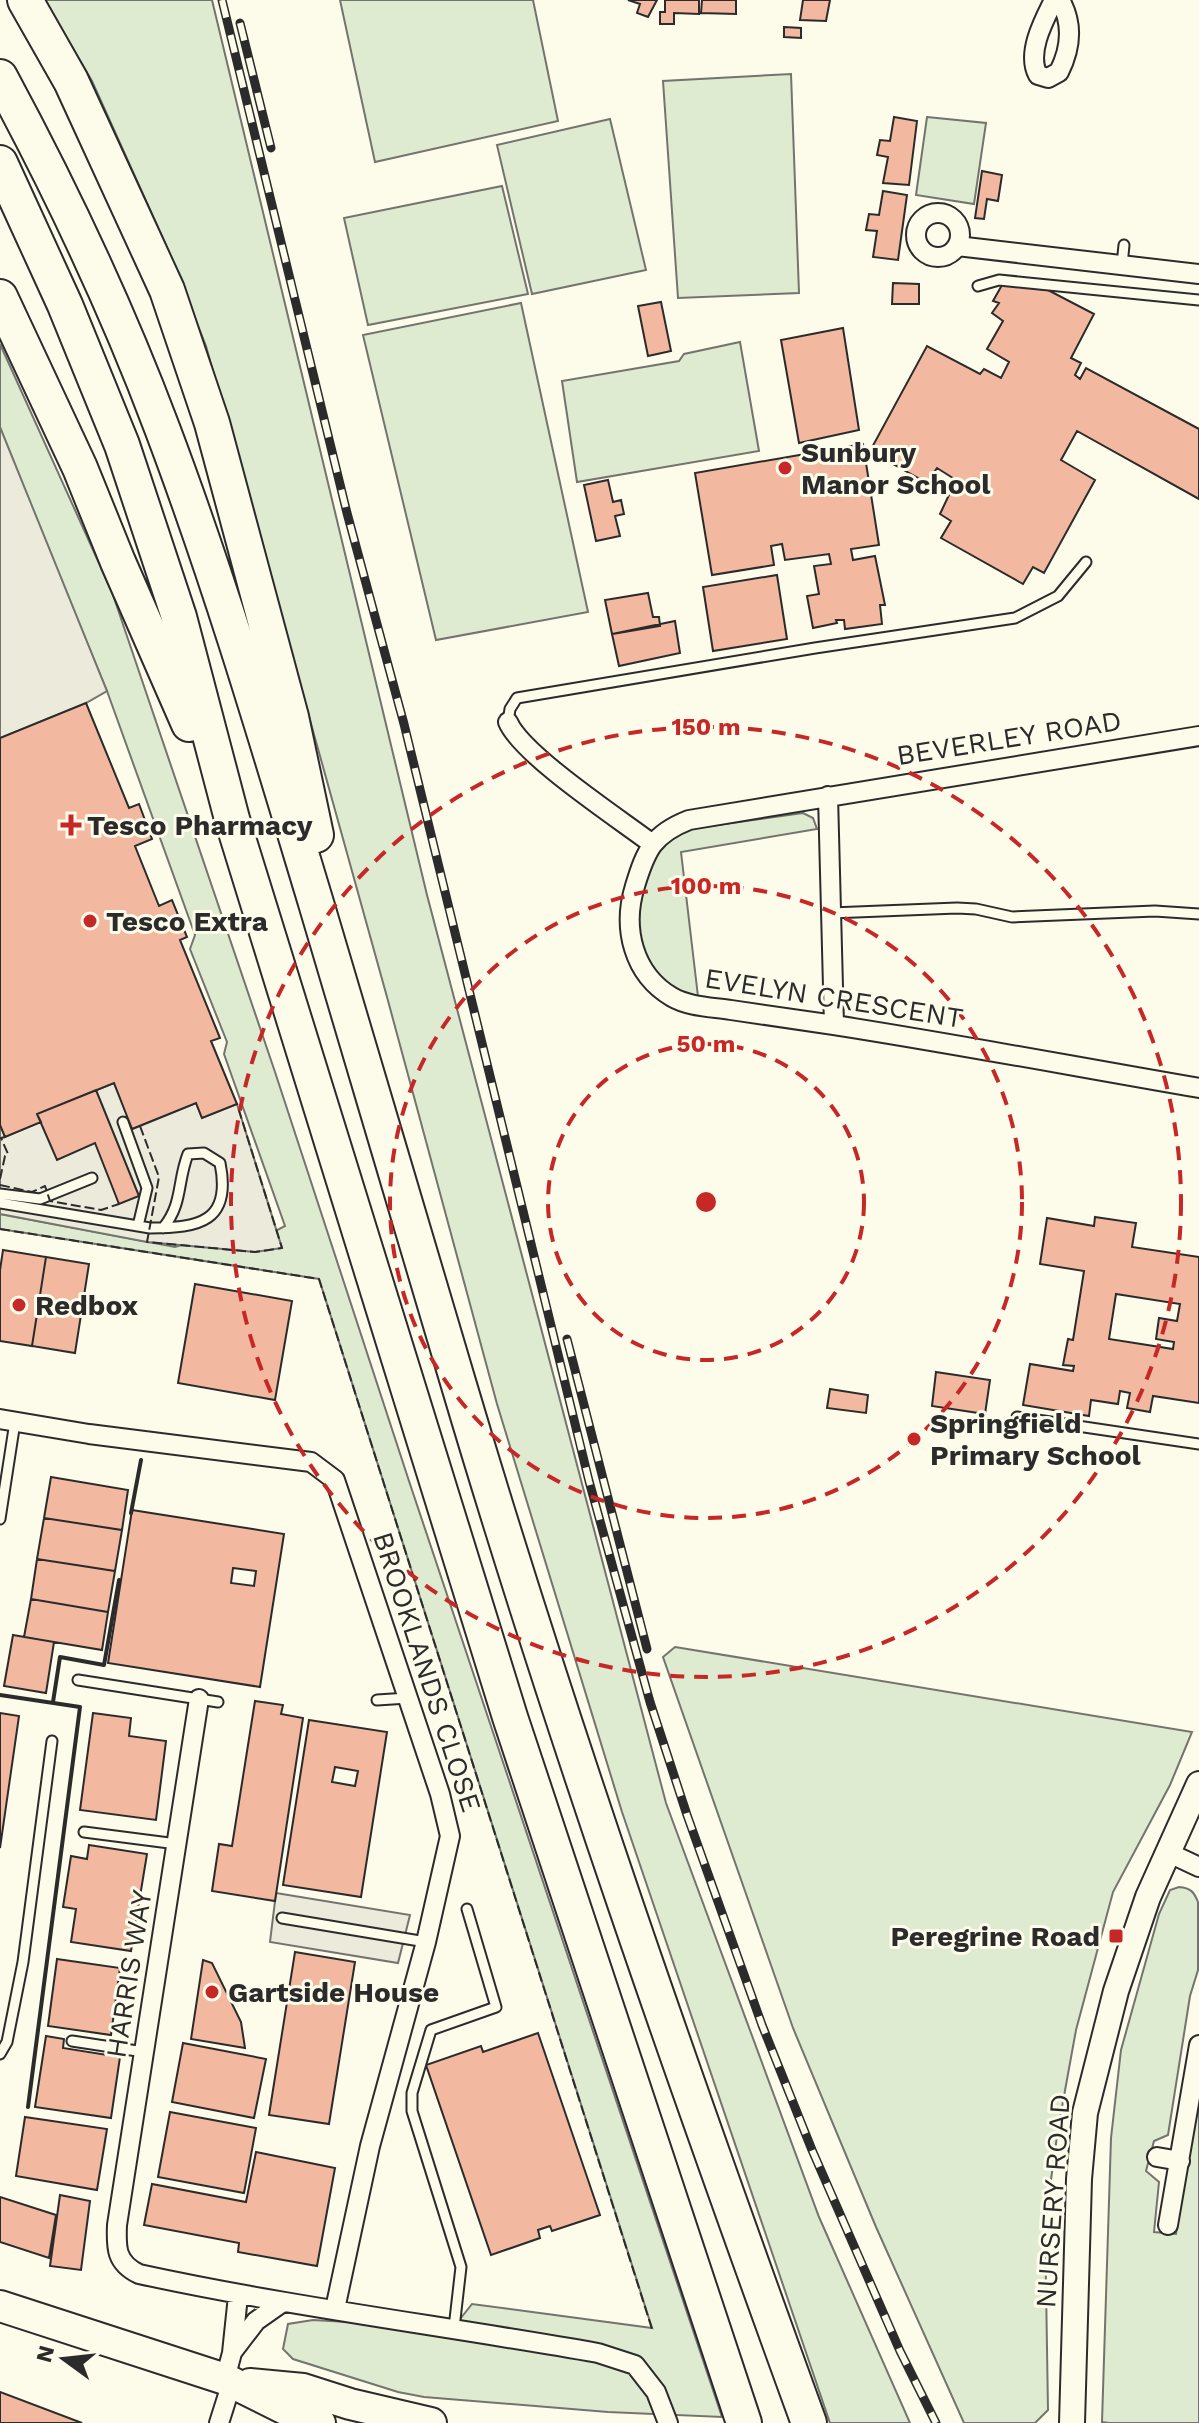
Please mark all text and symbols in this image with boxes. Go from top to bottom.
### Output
place label: Sunbury Manor School [801,436,991,501]
marker: Sunbury Manor School [776,459,794,477]
street label: BEVERLEY ROAD [894,704,1124,772]
text: 150 m [671,713,741,741]
place label: Tesco Pharmacy [87,809,313,842]
marker: Tesco Pharmacy [62,816,80,834]
text: 100 m [671,872,741,900]
place label: Tesco Extra [106,905,269,938]
marker: Tesco Extra [81,912,99,930]
street label: EVELYN CRESCENT [702,961,966,1035]
text: 50 m [677,1030,735,1058]
centre of rings [692,1188,720,1216]
place label: Redbox [35,1289,138,1322]
marker: Redbox [10,1296,28,1314]
place label: Springfield Primary School [930,1407,1141,1472]
marker: Springfield Primary School [905,1430,923,1448]
street label: BROOKLANDS CLOSE [366,1528,488,1816]
street label: HARRIS WAY [99,1888,159,2060]
place label: Peregrine Road [891,1920,1100,1953]
marker: Peregrine Road [1107,1927,1125,1945]
place label: Gartside House [228,1976,439,2009]
marker: Gartside House [203,1983,221,2001]
street label: NURSERY ROAD [1029,2093,1077,2309]
north arrow [24,2319,104,2399]
text: N [31,2343,59,2365]

